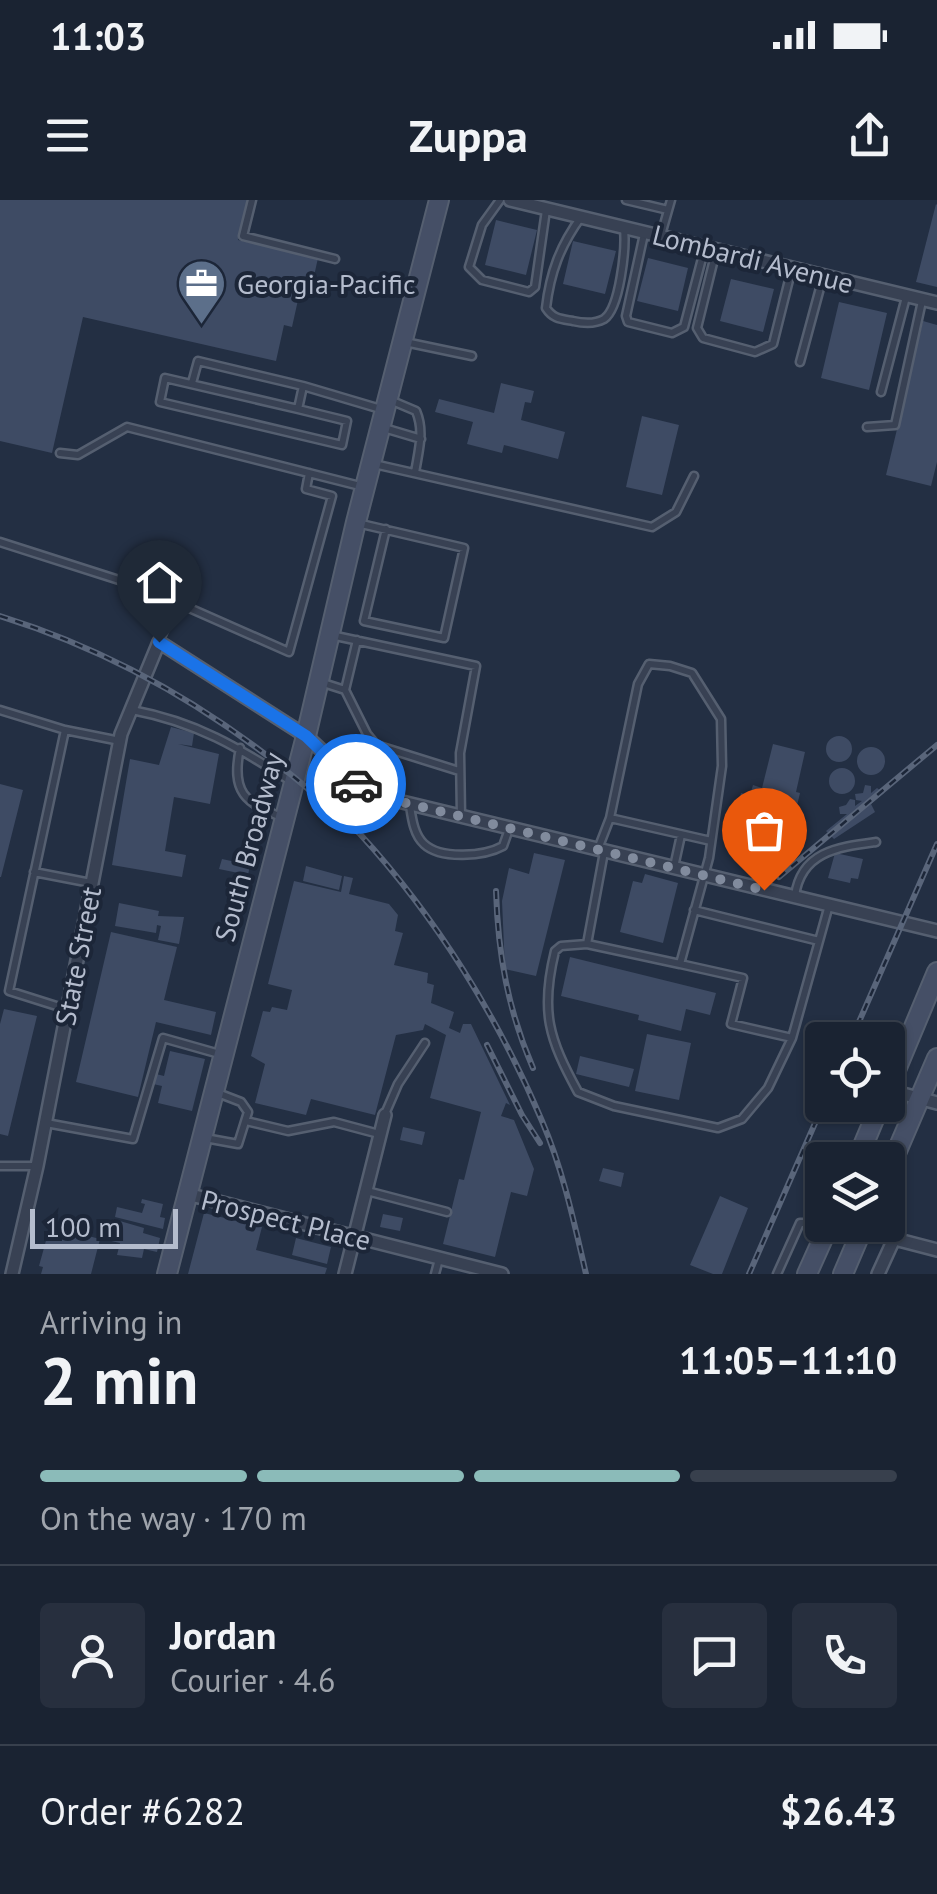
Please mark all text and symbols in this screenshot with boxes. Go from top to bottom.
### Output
text: 11:03 [50,11,146,60]
text: Zuppa [409,106,528,164]
icon: menu [40,108,95,163]
icon: share [842,108,897,163]
street label: Lombardi Avenue [649,216,857,301]
office icon: Georgia-Pacific [176,258,228,326]
place label: Georgia-Pacific [237,265,416,302]
pin [117,540,202,643]
icon: home [132,555,187,610]
courier [306,734,406,834]
street label: South Broadway [205,748,292,946]
icon: car [329,757,384,812]
pin [722,788,807,891]
icon: bag [737,803,792,858]
street label: State Street [46,883,109,1028]
map controls [805,1022,905,1242]
button: locate [805,1022,905,1122]
button: layers [805,1142,905,1242]
street label: Prospect Place [197,1181,375,1258]
scale bar [30,1204,178,1248]
text: 100 m [45,1208,121,1245]
text: Arriving in [40,1301,182,1343]
text: 11:05–11:10 [679,1335,897,1384]
text: 2 min [40,1338,199,1422]
text: On the way · 170 m [40,1497,307,1539]
button: person [40,1603,145,1708]
button: chat [662,1603,767,1708]
button: phone [792,1603,897,1708]
text: Jordan [170,1610,276,1659]
text: Courier · 4.6 [170,1659,336,1701]
text: Order #6282 [40,1786,245,1835]
text: $26.43 [780,1786,897,1835]

